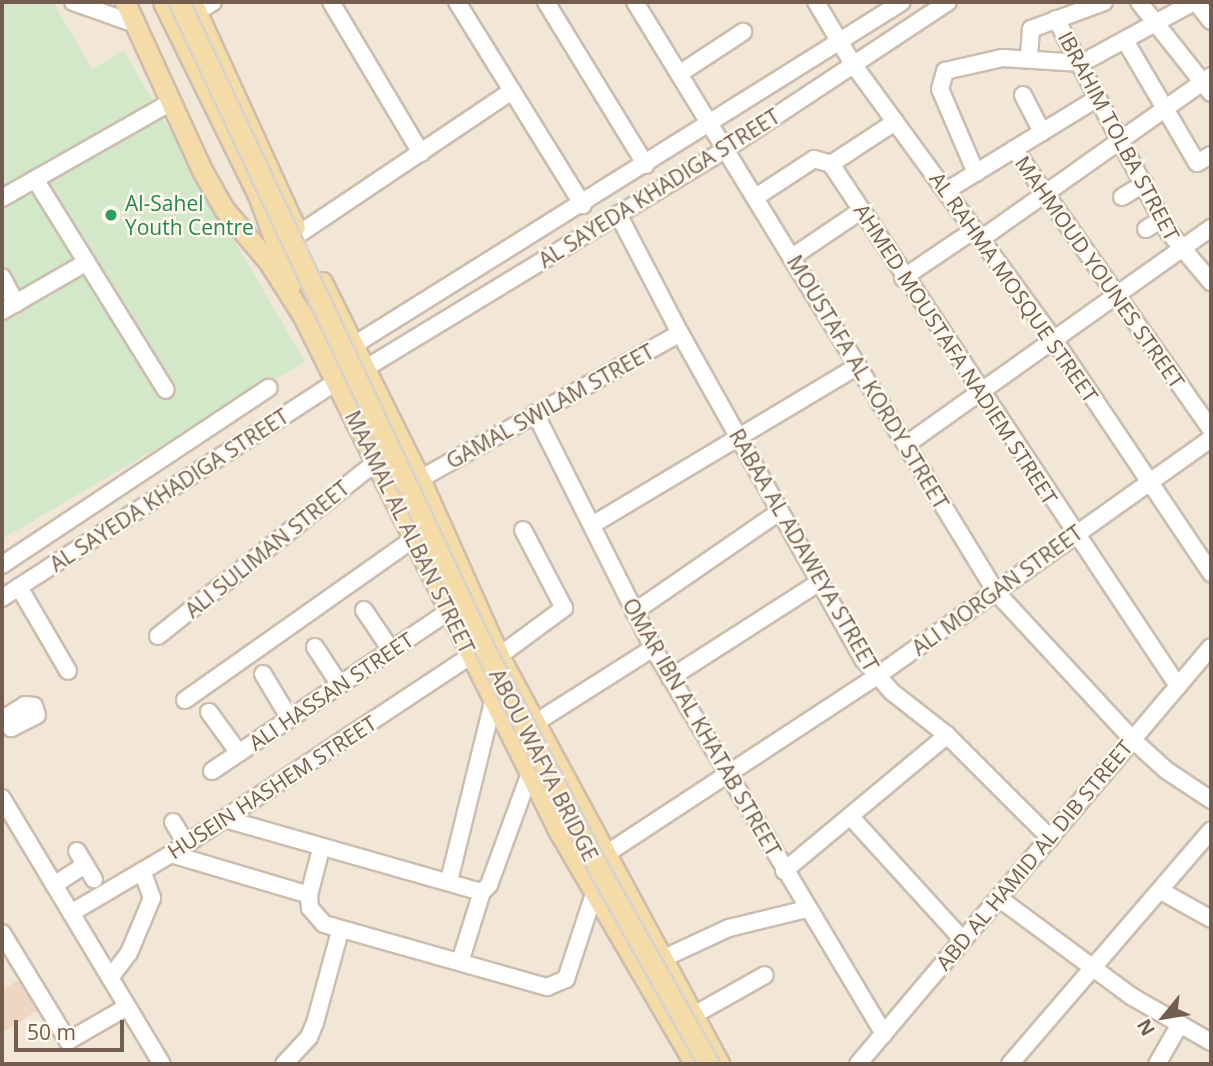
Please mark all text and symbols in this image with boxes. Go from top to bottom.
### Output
street label: IBRAHIM TOLBA STREET [1053,27,1185,245]
street label: AL SAYEDA KHADIGA STREET [534,103,784,273]
street label: MAHMOUD YOUNES STREET [1010,151,1190,393]
street label: AL RAHMA MOSQUE STREET [925,167,1103,407]
place label: Al-Sahel Youth Centre [125,190,254,240]
street label: AHMED MOUSTAFA NADIEM STREET [849,199,1063,509]
marker: Al-Sahel Youth Centre [103,207,119,223]
street label: MOUSTAFA AL KORDY STREET [782,250,954,514]
street label: GAMAL SWILAM STREET [442,338,658,474]
street label: AL SAYEDA KHADIGA STREET [45,403,293,577]
street label: MAAMAL AL ALBAN STREET [340,406,480,658]
street label: RABAA AL ADAWEYA STREET [724,424,884,676]
street label: ALI SULIMAN STREET [180,475,354,623]
street label: ALI MORGAN STREET [907,520,1087,660]
street label: OMAR IBN AL KHATAB STREET [618,594,786,860]
street label: ALI HASSAN STREET [244,627,418,755]
street label: ABOU WAFYA BRIDGE [485,665,603,865]
street label: HUSEIN HASHEM STREET [163,710,381,864]
street label: ABD AL HAMID AL DIB STREET [930,735,1138,975]
north arrow [1129,982,1199,1052]
scale bar [18,1006,128,1050]
text: N [1131,1014,1161,1041]
text: 50 m [27,1018,76,1046]

